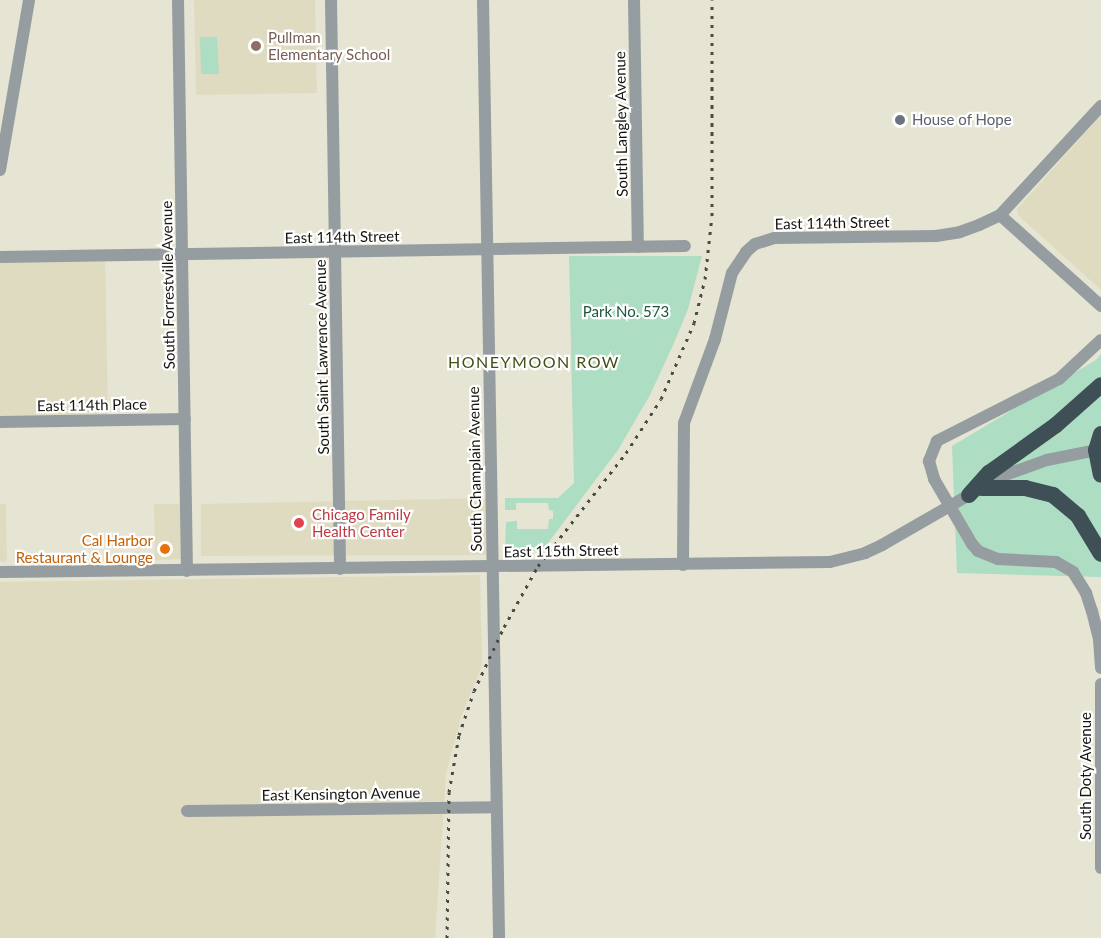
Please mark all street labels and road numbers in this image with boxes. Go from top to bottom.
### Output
street label: South Langley Avenue [611,51,631,197]
street label: South Forrestville Avenue [158,200,178,370]
street label: East 114th Street [774,213,890,233]
street label: East 114th Street [284,227,400,247]
street label: South Saint Lawrence Avenue [311,259,333,455]
street label: South Champlain Avenue [465,386,485,552]
street label: East 114th Place [37,395,147,415]
street label: East 115th Street [503,541,619,561]
street label: South Doty Avenue [1077,712,1095,840]
street label: East Kensington Avenue [261,784,421,804]

